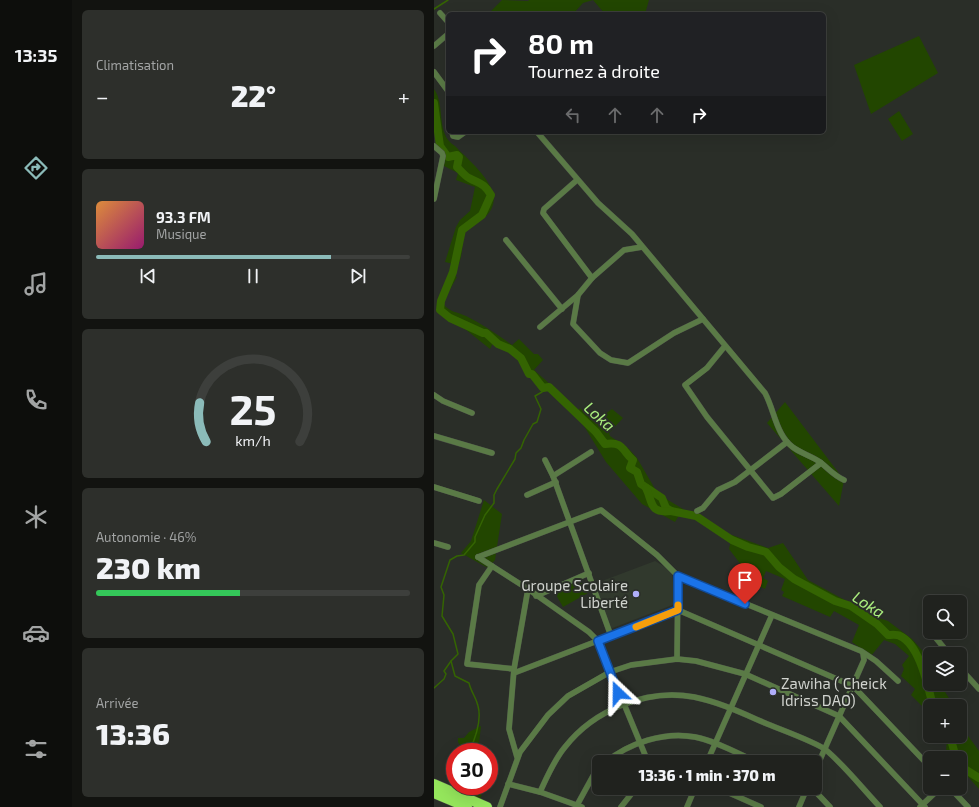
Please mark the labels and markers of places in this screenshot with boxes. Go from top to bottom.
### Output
pin [728,563,762,604]
place label: Groupe Scolaire Liberté [521,576,628,611]
marker: Groupe Scolaire Liberté [631,589,641,599]
place label: Zawiha ( Cheick Idriss DAO) [781,674,887,709]
marker: Zawiha ( Cheick Idriss DAO) [768,687,778,697]

